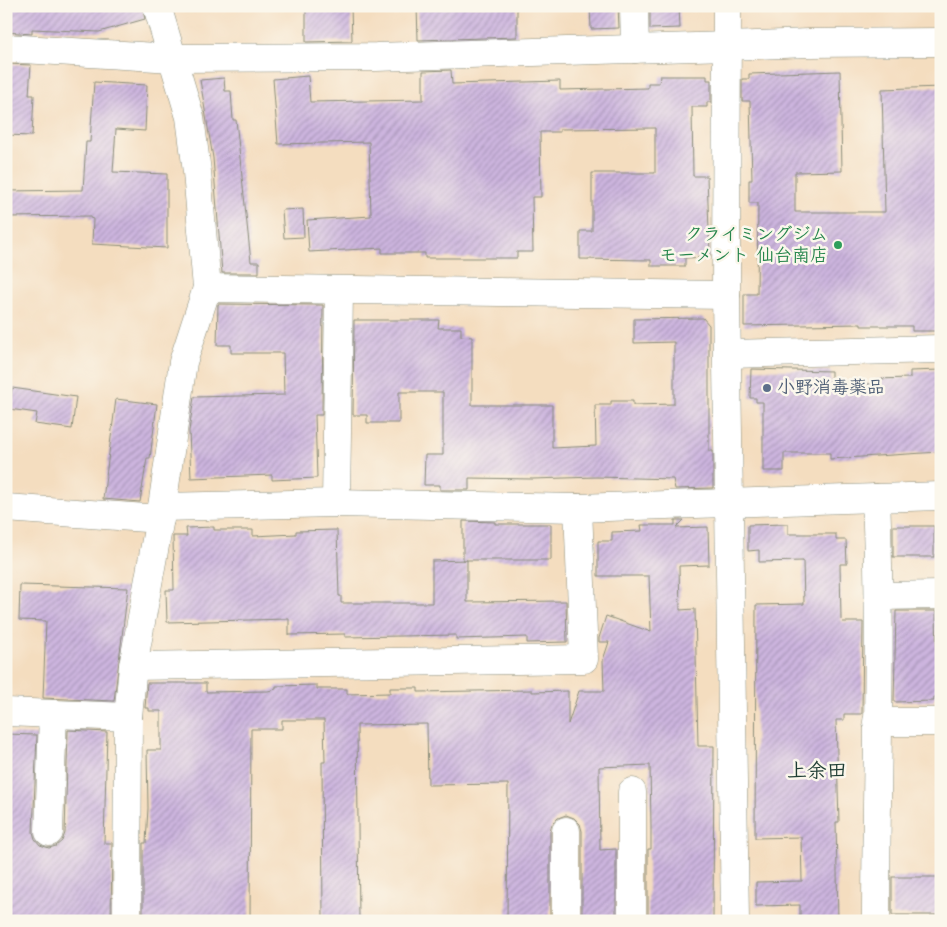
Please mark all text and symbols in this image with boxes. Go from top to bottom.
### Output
place label: クライミングジム モーメント 仙台南店 [659,221,828,271]
marker: クライミングジム モーメント 仙台南店 [832,239,844,251]
place label: 小野消毒薬品 [777,374,885,403]
marker: 小野消毒薬品 [761,382,773,394]
district label: 上余田 [787,756,847,788]

